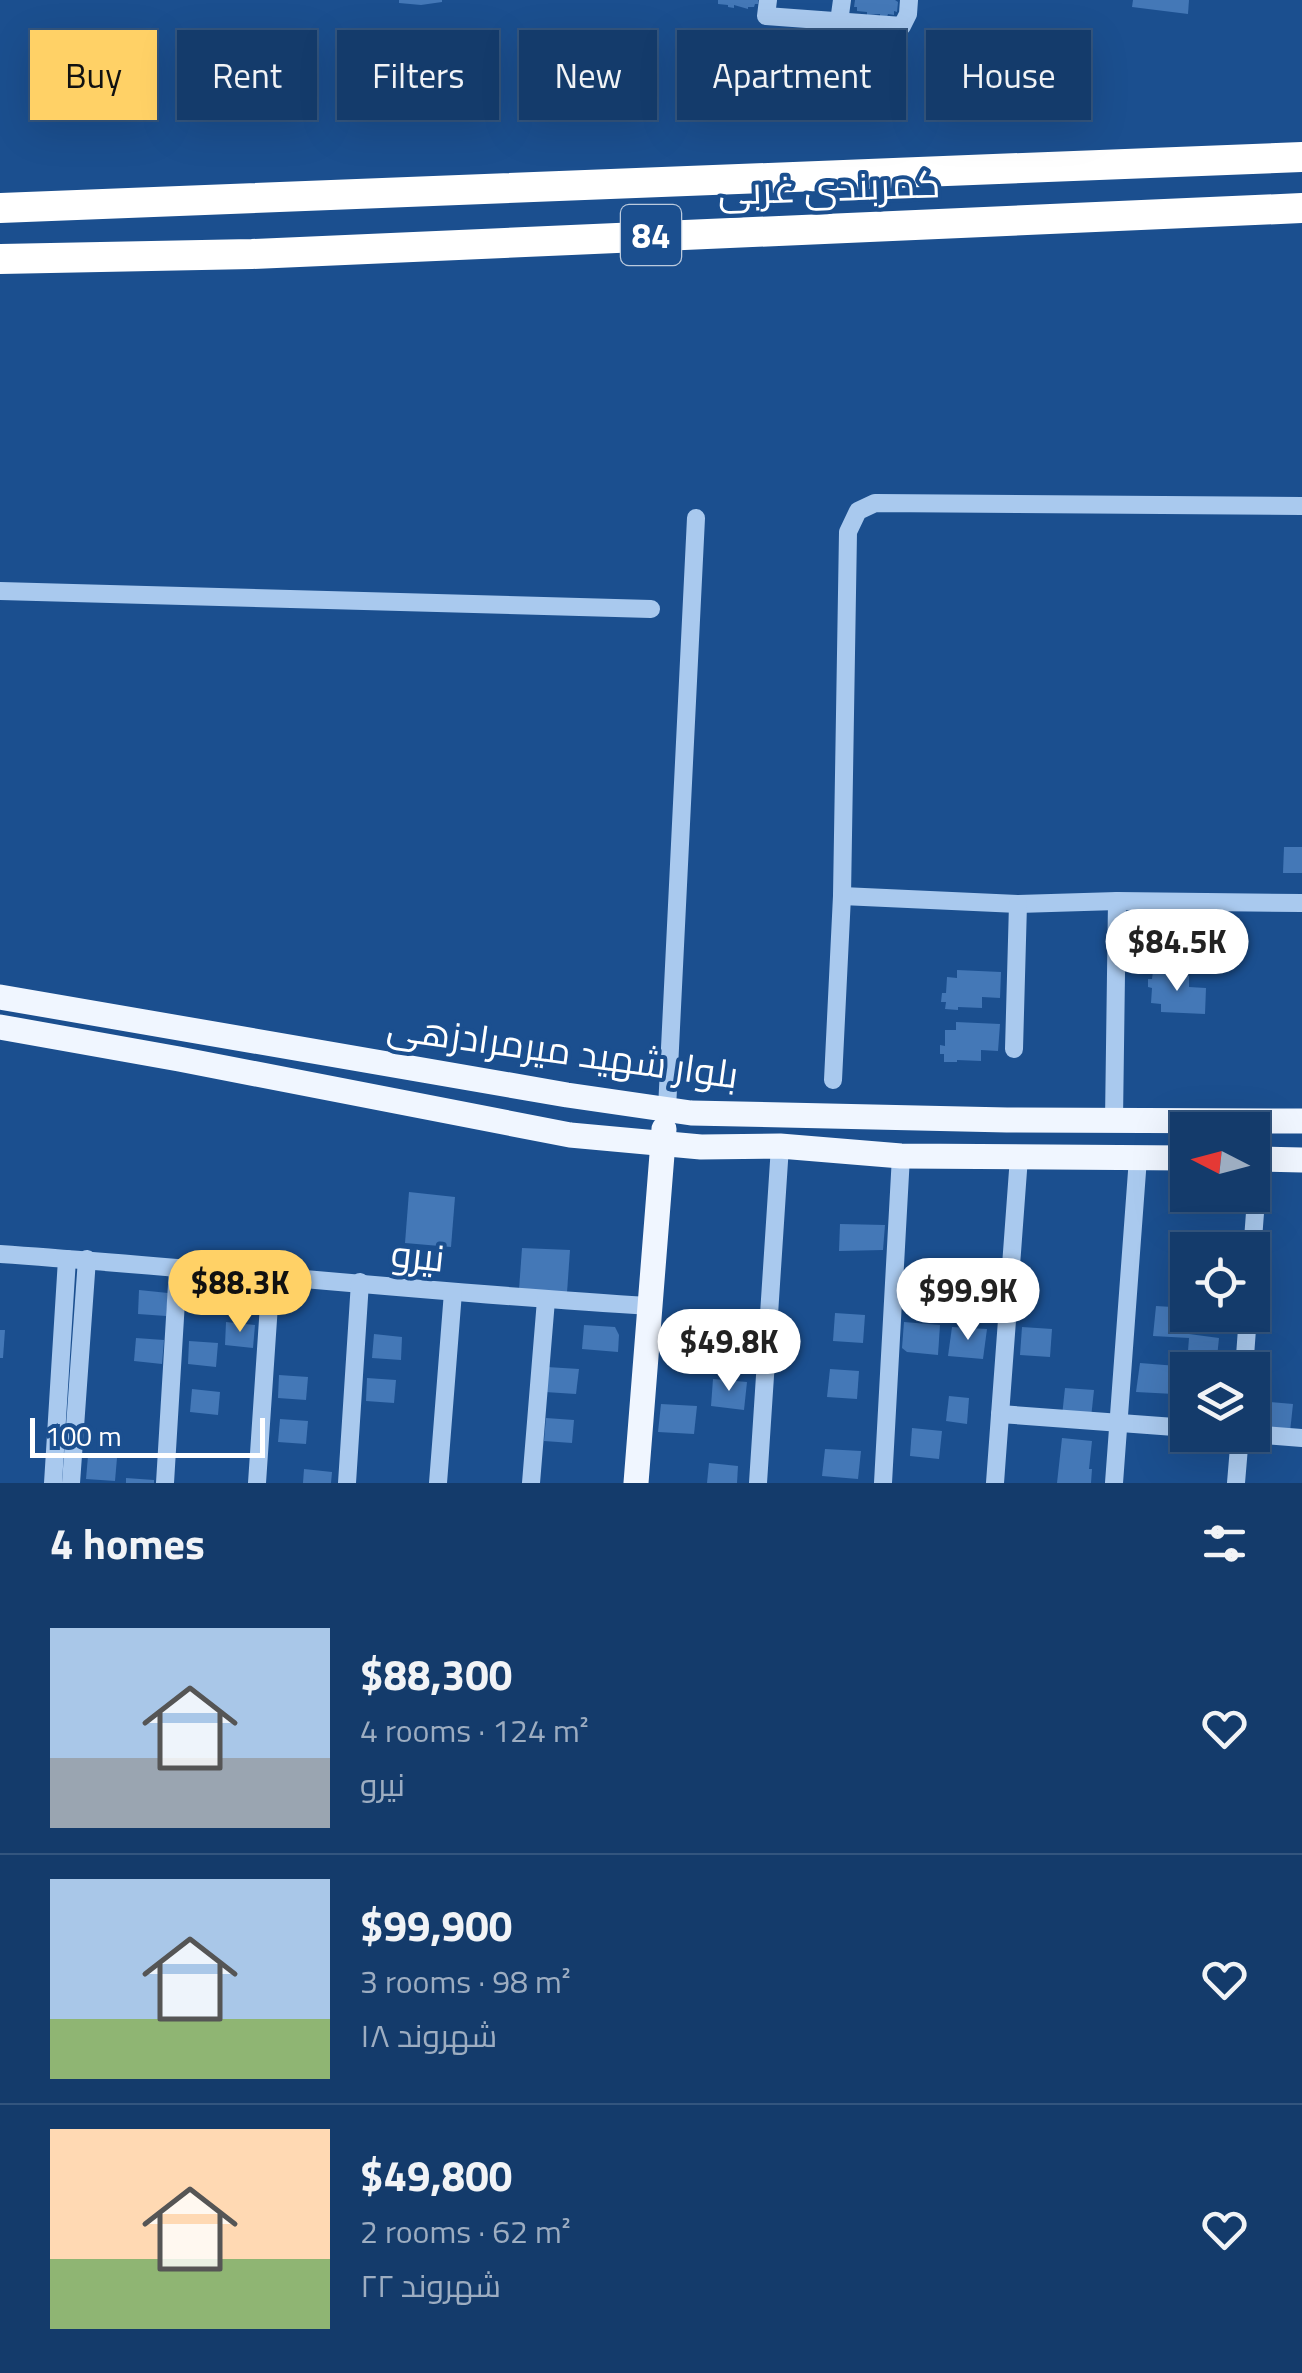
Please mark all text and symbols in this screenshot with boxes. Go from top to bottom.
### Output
chip: Buy [30,30,157,120]
chip: Rent [177,30,317,120]
chip: Filters [337,30,499,120]
chip: New [519,30,657,120]
chip: Apartment [677,30,906,120]
chip: House [926,30,1091,120]
street label: کمربندی غربی [717,154,941,220]
road number: 84 [621,205,681,265]
pin: $84.5K [1096,909,1258,994]
text: $84.5K [1128,917,1226,965]
street label: بلوار شهید میرمرادزهی [384,997,742,1103]
north arrow [1170,1112,1270,1212]
map controls [1170,1112,1270,1452]
street label: نیرو [388,1223,448,1287]
button: locate [1170,1232,1270,1332]
pin: $88.3K [159,1250,321,1335]
text: $88.3K [191,1258,289,1306]
pin: $99.9K [887,1258,1049,1343]
text: $99.9K [919,1266,1017,1314]
pin: $49.8K [648,1309,810,1394]
text: $49.8K [680,1317,778,1365]
button: layers [1170,1352,1270,1452]
scale bar [30,1413,265,1458]
text: 100 m [45,1414,122,1457]
text: 4 homes [50,1511,205,1575]
icon: filters [1197,1516,1252,1571]
text: $88,300 [360,1642,512,1706]
icon: home [130,1668,250,1788]
icon: heart [1197,1701,1252,1756]
text: 4 rooms · 124 m² [360,1706,589,1754]
text: نیرو [360,1760,405,1808]
text: $99,900 [360,1893,512,1957]
icon: home [130,1919,250,2039]
icon: heart [1197,1952,1252,2007]
text: 3 rooms · 98 m² [360,1957,571,2005]
text: شهروند ۱۸ [360,2011,497,2059]
text: $49,800 [360,2143,512,2207]
icon: home [130,2169,250,2289]
icon: heart [1197,2202,1252,2257]
text: 2 rooms · 62 m² [360,2207,571,2255]
text: شهروند ۲۲ [360,2261,501,2309]

